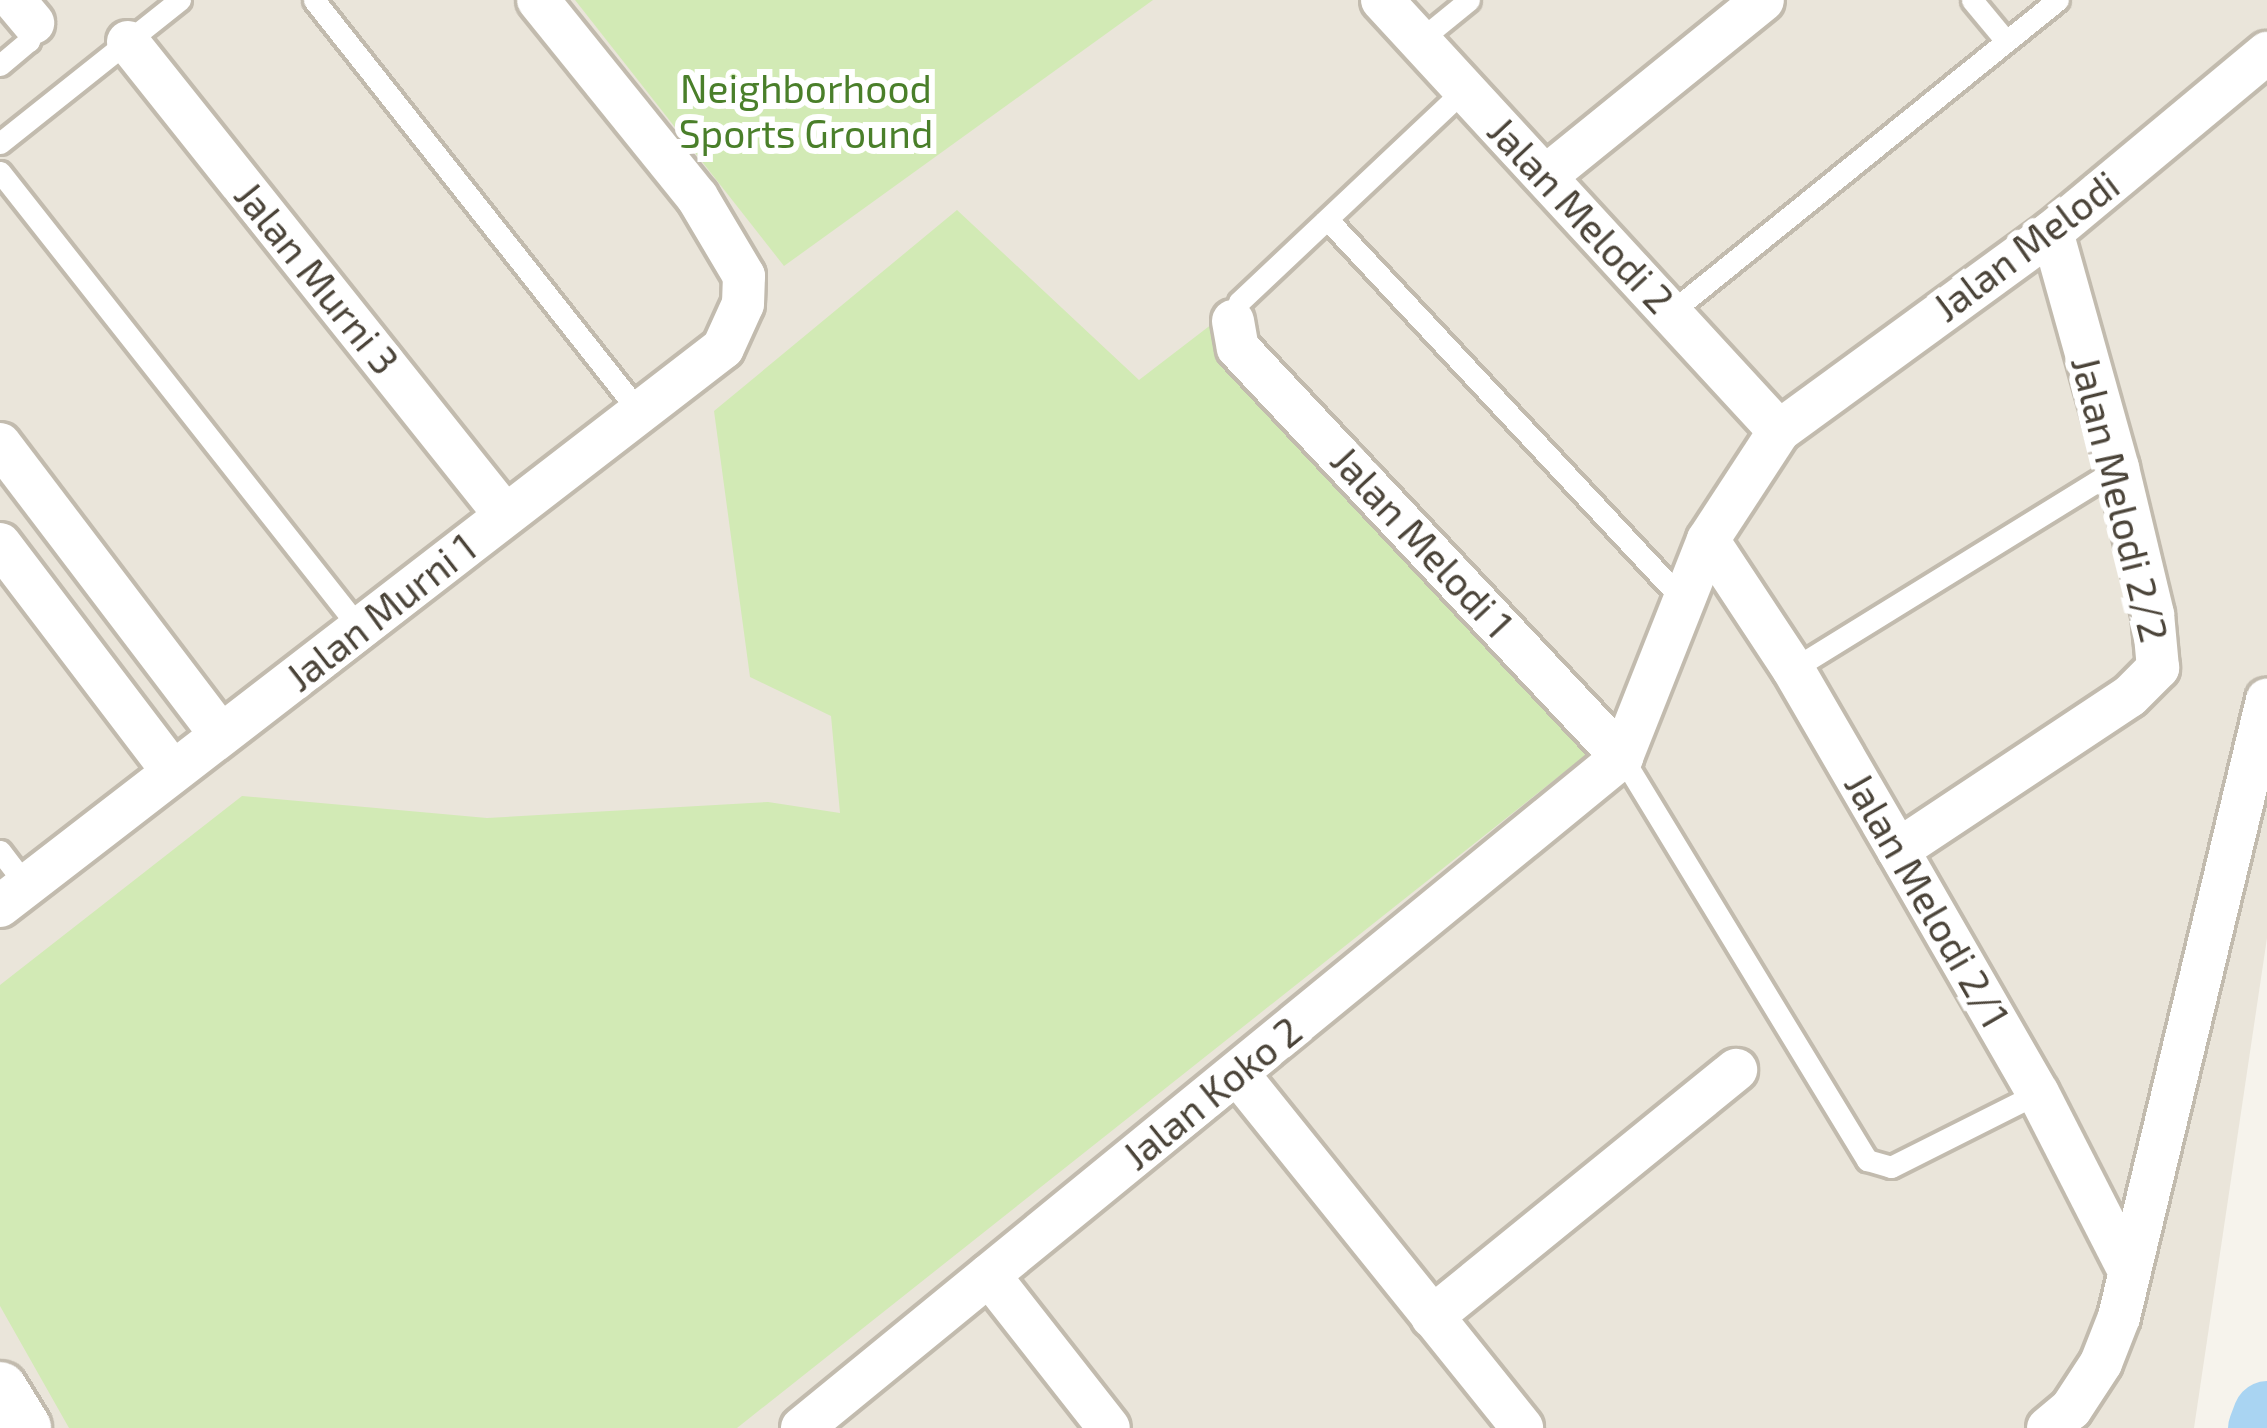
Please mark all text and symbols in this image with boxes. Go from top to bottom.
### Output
park label: Neighborhood Sports Ground [679,66,933,157]
street label: Jalan Melodi 2 [1478,107,1684,323]
street label: Jalan Melodi [1924,161,2128,331]
street label: Jalan Murni 3 [225,172,409,384]
street label: Jalan Melodi 2/2 [2062,351,2178,647]
street label: Jalan Melodi 1 [1322,437,1522,647]
street label: Jalan Murni 1 [277,523,485,701]
street label: Jalan Melodi 2/1 [1835,764,2019,1036]
street label: Jalan Koko 2 [1113,1007,1311,1179]

